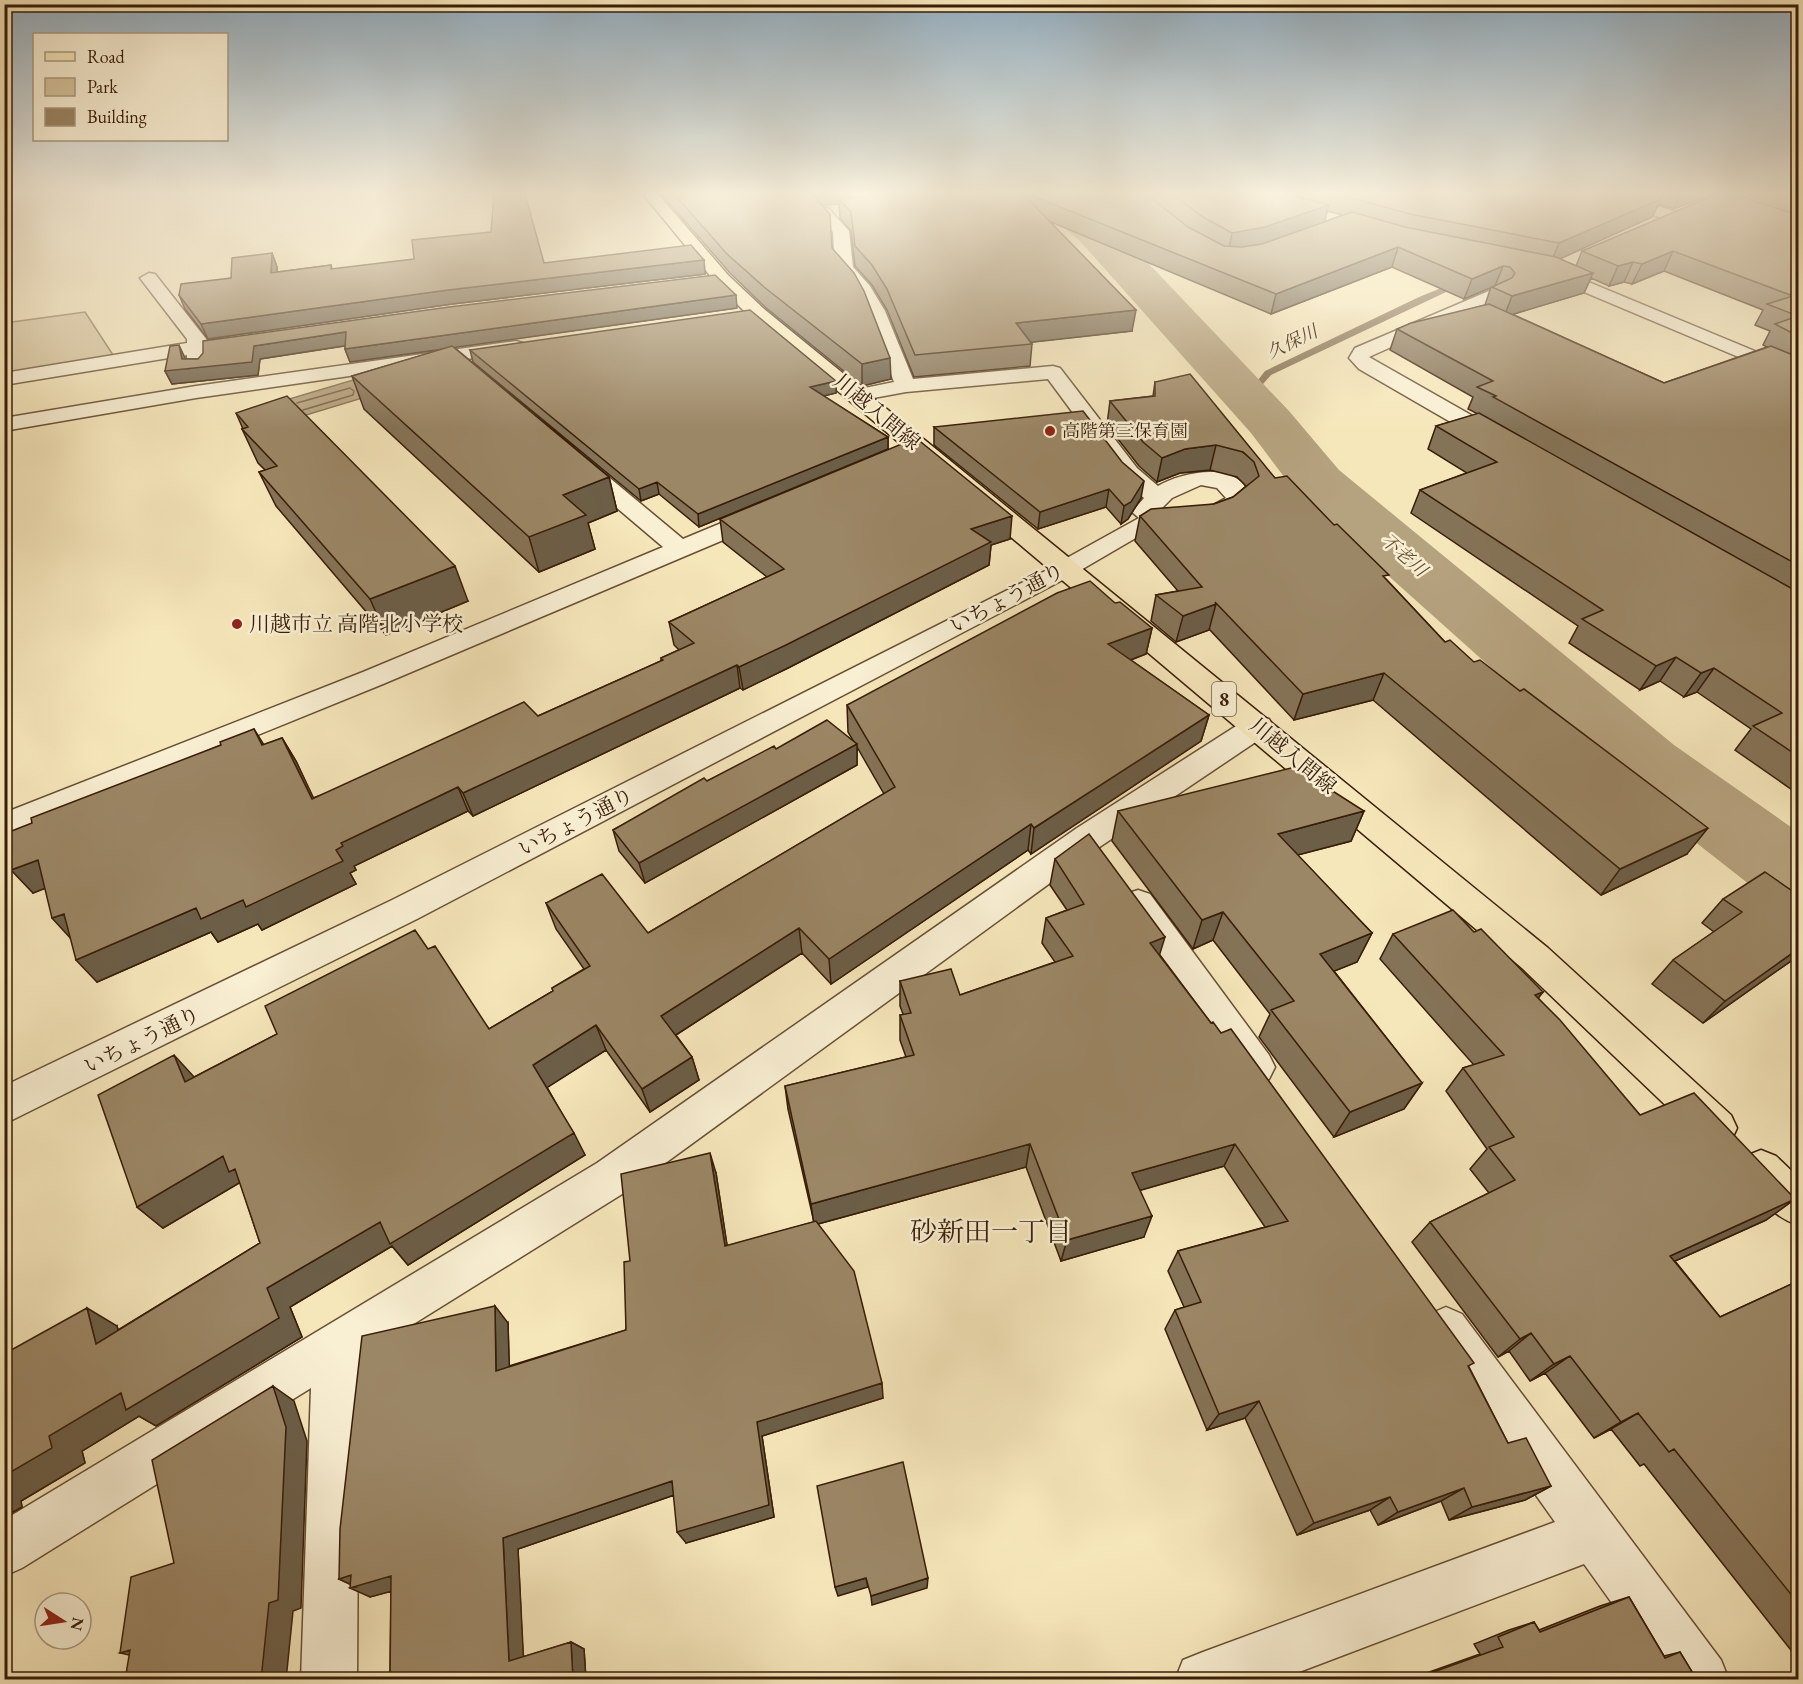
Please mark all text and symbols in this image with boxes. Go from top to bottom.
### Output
legend [33,33,228,141]
text: Road [87,45,126,68]
text: Park [87,75,118,98]
text: Building [87,105,147,128]
water label: 久保川 [1262,319,1323,364]
street label: 川越入間線 [828,368,926,456]
place label: 高階第三保育園 [1062,419,1188,442]
marker: 高階第三保育園 [1043,424,1057,438]
water label: 不老川 [1376,528,1434,582]
street label: いちょう通り [945,556,1069,639]
place label: 川越市立 高階北小学校 [249,610,463,637]
marker: 川越市立 高階北小学校 [230,617,244,631]
road number: 8 [1212,682,1236,716]
street label: 川越入間線 [1244,712,1342,800]
street label: いちょう通り [514,781,638,862]
street label: いちょう通り [79,1000,204,1079]
district label: 砂新田一丁目 [910,1214,1072,1249]
north arrow [33,1591,93,1651]
text: N [66,1615,89,1633]

